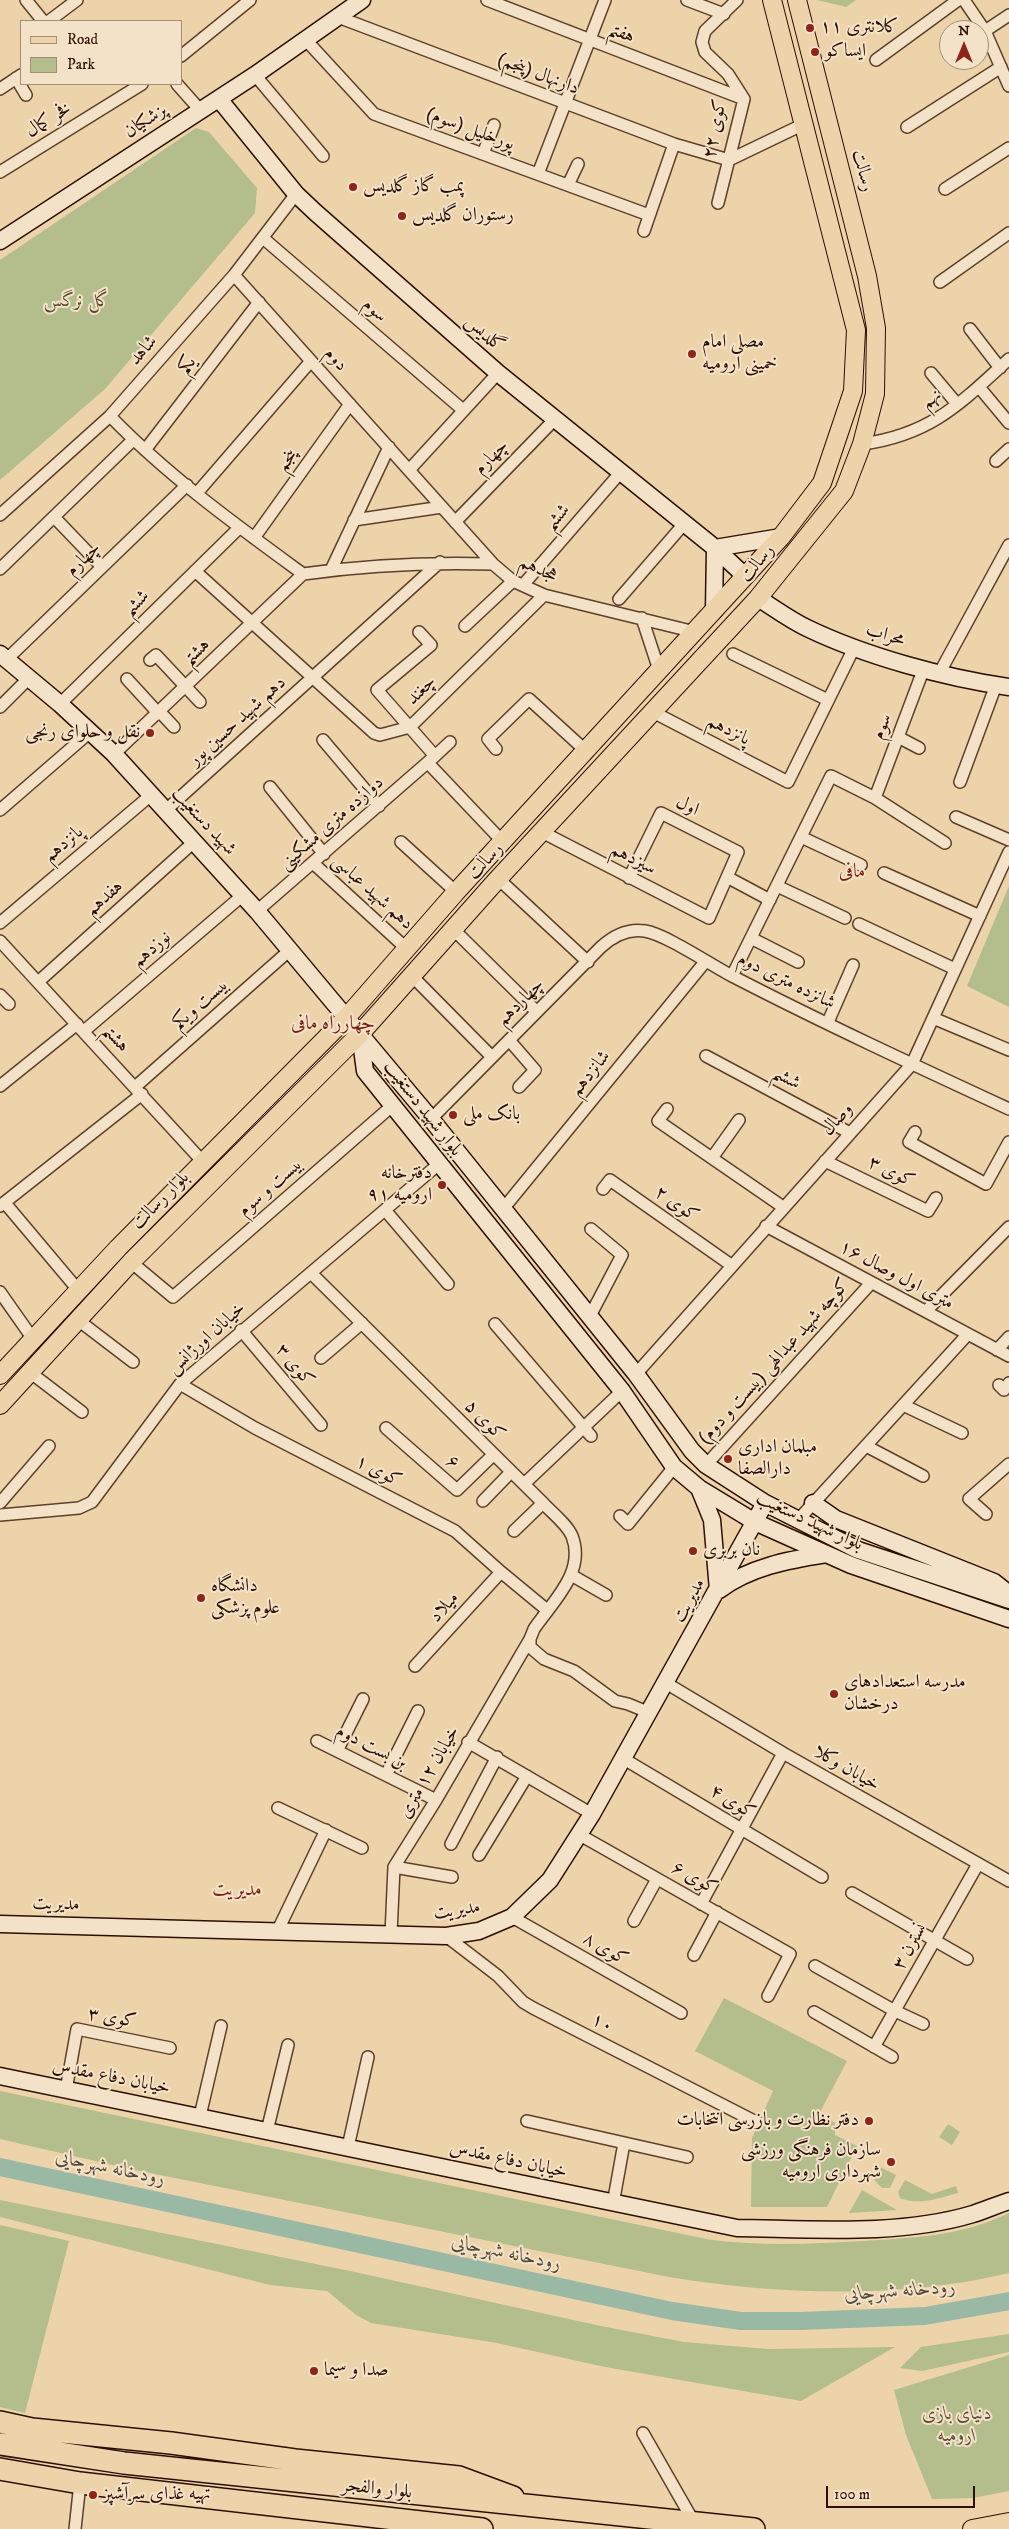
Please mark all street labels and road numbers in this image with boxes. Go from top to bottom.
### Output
street label: هفتم [605,19,637,49]
street label: دارنهال (پنجم) [494,49,582,101]
street label: کوی ۲۲ [699,97,733,161]
street label: فخر کمال [22,98,76,144]
street label: پزشکیان [120,100,172,144]
street label: پورخلیل (سوم) [423,103,517,157]
street label: رسالت [846,147,878,195]
street label: سوم [357,294,391,328]
street label: گلدیس [459,310,509,358]
street label: شاهد [125,331,163,371]
street label: دوم [318,343,352,377]
street label: یکم [174,352,202,380]
street label: نهم [917,385,947,415]
street label: چهارم [470,436,514,480]
street label: پنجم [272,445,304,477]
street label: ششم [540,500,576,536]
street label: چهارم [62,538,106,582]
street label: رسالت [736,540,780,588]
street label: هجدهم [515,551,561,589]
street label: ششم [119,586,155,622]
street label: محراب [863,619,907,653]
street label: هشتم [178,634,216,672]
street label: چغند [402,671,442,711]
street label: دهم شهید حسین پور [184,672,292,772]
street label: پانزدهم [703,711,753,751]
street label: سوم [868,711,898,743]
street label: دوازده متری مشکینی [275,772,389,876]
street label: شهید دستغیب [166,783,240,861]
street label: اول [672,792,702,822]
street label: پانزدهم [39,822,89,868]
street label: رسالت [463,839,509,885]
street label: سیزدهم [606,839,660,881]
street label: دهم شهید عباسی [326,850,418,936]
street label: هفدهم [81,876,129,922]
street label: نوزدهم [128,927,176,973]
street label: شانزده متری دوم [733,948,839,1016]
street label: بیست ویکم [168,974,234,1036]
street label: چهاردهم [492,974,550,1032]
street label: هشتم [96,1020,134,1058]
street label: شانزدهم [566,1046,616,1102]
street label: بلوار شهید دستغیب [377,1056,467,1162]
street label: ششم [768,1062,804,1096]
street label: وصال [817,1099,859,1141]
street label: کوی ۳ [864,1152,918,1194]
street label: بیست و سوم [234,1154,308,1222]
street label: بلوار رسالت [127,1167,195,1235]
street label: کوی ۲ [649,1182,703,1228]
street label: ۱۶ متری اول وصال [835,1236,957,1316]
street label: کوچه شهید عبدالهی (بیست و دوم) [694,1274,856,1450]
street label: خیابان اورژانس [163,1298,251,1380]
street label: کوی ۳ [270,1340,318,1392]
street label: کوی ۵ [459,1396,509,1446]
street label: کوی ۱ [351,1451,405,1493]
street label: ۶ [440,1451,464,1475]
street label: بلوار شهید دستغیب [752,1487,866,1557]
street label: مدیریت [669,1575,711,1627]
street label: میلاد [425,1588,465,1628]
street label: بن بست دوم [331,1720,411,1776]
street label: خیابان ۱۲ متری [394,1723,466,1823]
street label: خیابان وکلا [809,1741,883,1797]
street label: کوی ۴ [705,1781,759,1825]
street label: کوی ۶ [667,1857,721,1901]
street label: مدیریت [32,1893,80,1917]
street label: مدیریت [432,1896,482,1926]
street label: نسترن ۳ [889,1920,933,1974]
street label: کوی ۸ [578,1928,632,1972]
street label: کوی ۳ [86,2004,138,2034]
street label: ۱۰ [587,2009,617,2039]
street label: خیابان دفاع مقدس [50,2055,172,2101]
street label: خیابان دفاع مقدس [447,2137,569,2185]
street label: بلوار والفجر [341,2475,413,2505]

